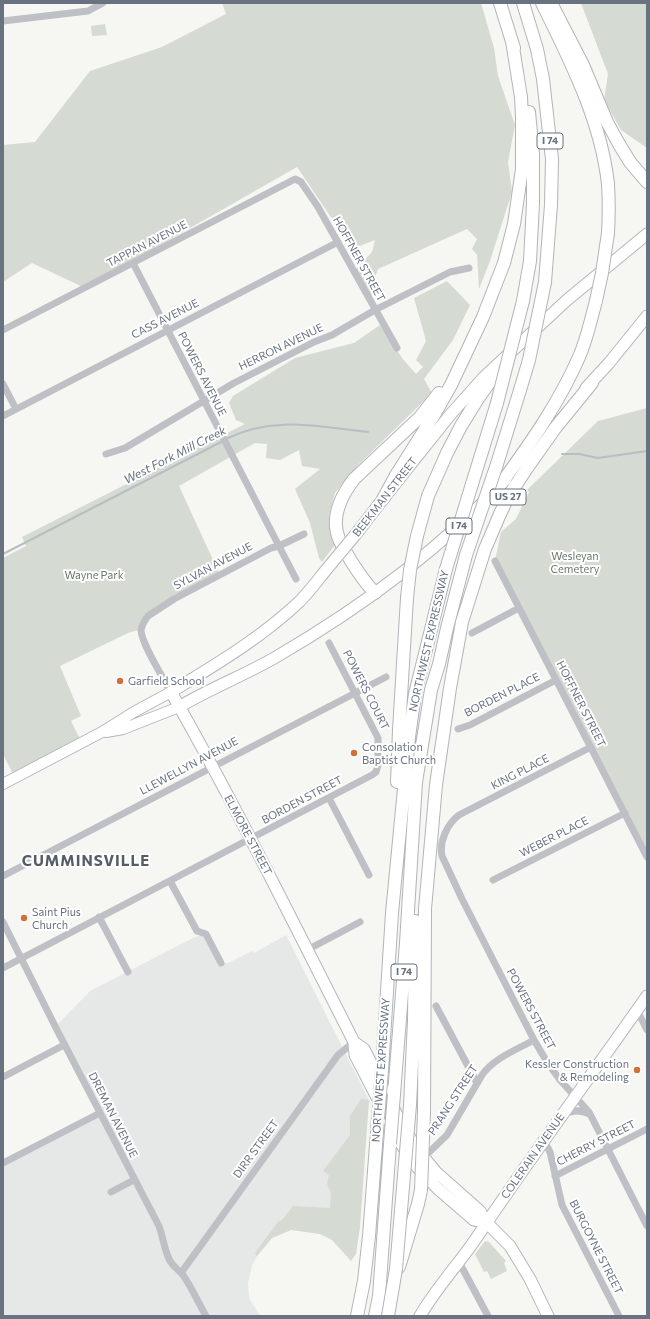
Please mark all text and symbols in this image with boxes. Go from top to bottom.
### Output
road number: I 74 [537,133,563,149]
street label: HOFFNER STREET [330,214,388,304]
street label: TAPPAN AVENUE [105,218,189,270]
street label: CASS AVENUE [129,296,201,342]
street label: HERRON AVENUE [237,321,325,373]
street label: POWERS AVENUE [175,330,229,418]
water label: West Fork Mill Creek [121,423,229,487]
street label: BEEKMAN STREET [350,455,420,539]
road number: US 27 [490,489,526,505]
road number: I 74 [446,518,472,534]
street label: SYLVAN AVENUE [171,540,255,592]
park label: Wesleyan Cemetery [551,549,599,575]
park label: Wayne Park [64,568,124,582]
street label: NORTHWEST EXPRESSWAY [406,569,452,713]
street label: POWERS COURT [340,648,392,732]
street label: HOFFNER STREET [554,659,608,749]
street label: BORDEN PLACE [462,670,542,720]
place label: Garfield School [128,674,205,688]
marker: Garfield School [115,676,125,686]
street label: LLEWELLYN AVENUE [138,734,240,798]
place label: Consolation Baptist Church [362,740,436,766]
marker: Consolation Baptist Church [349,748,359,758]
street label: KING PLACE [489,752,551,792]
street label: BORDEN STREET [259,773,345,827]
street label: ELMORE STREET [221,793,275,877]
street label: WEBER PLACE [517,814,591,860]
district label: CUMMINSVILLE [22,852,150,870]
place label: Saint Pius Church [32,905,81,931]
marker: Saint Pius Church [19,913,29,923]
road number: I 74 [391,964,417,980]
street label: POWERS STREET [504,966,558,1052]
street label: NORTHWEST EXPRESSWAY [369,997,393,1143]
place label: Kessler Construction & Remodeling [525,1057,629,1083]
street label: PRANG STREET [425,1062,481,1138]
marker: Kessler Construction & Remodeling [632,1065,642,1075]
street label: DREMAN AVENUE [86,1070,140,1160]
street label: COLERAIN AVENUE [498,1111,568,1201]
street label: DIRR STREET [230,1117,282,1181]
street label: CHERRY STREET [554,1117,638,1169]
street label: BURGOYNE STREET [567,1198,625,1296]

